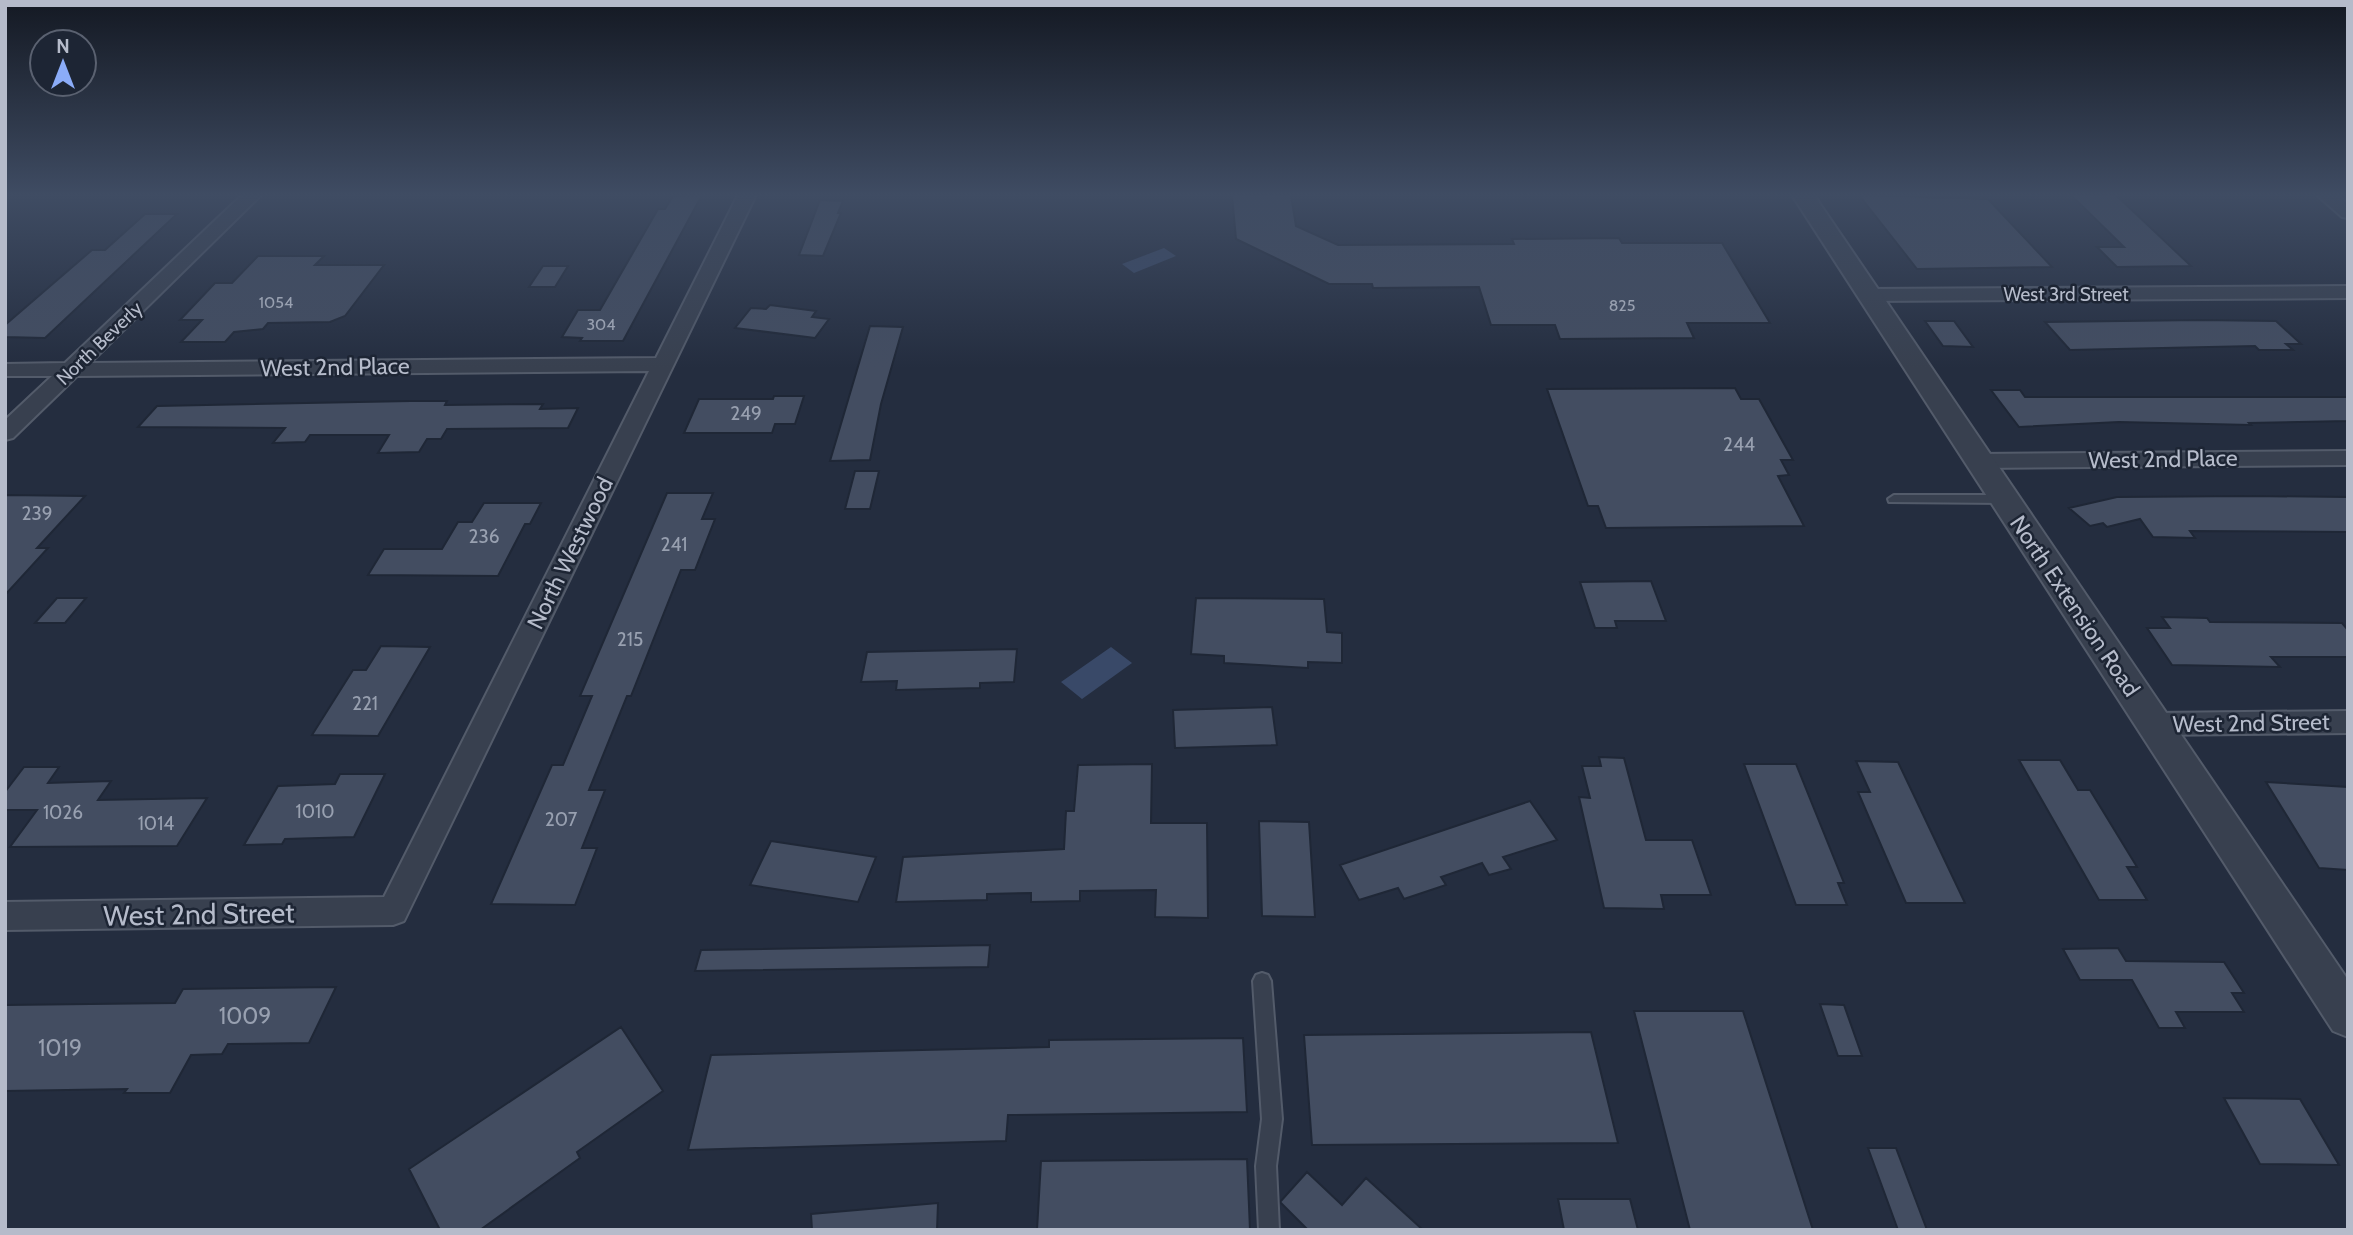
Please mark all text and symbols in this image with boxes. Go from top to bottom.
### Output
north arrow [28,28,98,98]
text: N [56,35,70,58]
street label: West 3rd Street [2003,283,2129,306]
house number: 1054 [259,293,293,312]
street label: North Beverly [52,296,147,390]
house number: 825 [1609,296,1635,315]
house number: 304 [586,315,616,334]
street label: West 2nd Place [260,352,410,382]
house number: 249 [730,402,762,425]
house number: 244 [1723,433,1755,456]
street label: West 2nd Place [2088,444,2238,474]
street label: North Westwood [521,472,619,634]
house number: 239 [21,502,53,525]
street label: North Extension Road [2004,510,2146,702]
house number: 236 [468,525,500,548]
house number: 241 [660,533,688,556]
house number: 215 [617,628,643,651]
house number: 221 [352,692,378,715]
street label: West 2nd Street [2172,708,2330,738]
house number: 1010 [296,800,334,823]
house number: 1026 [43,801,83,824]
house number: 207 [545,808,578,831]
house number: 1014 [138,812,174,835]
street label: West 2nd Street [103,895,295,933]
house number: 1009 [219,1002,271,1030]
house number: 1019 [38,1034,82,1062]

